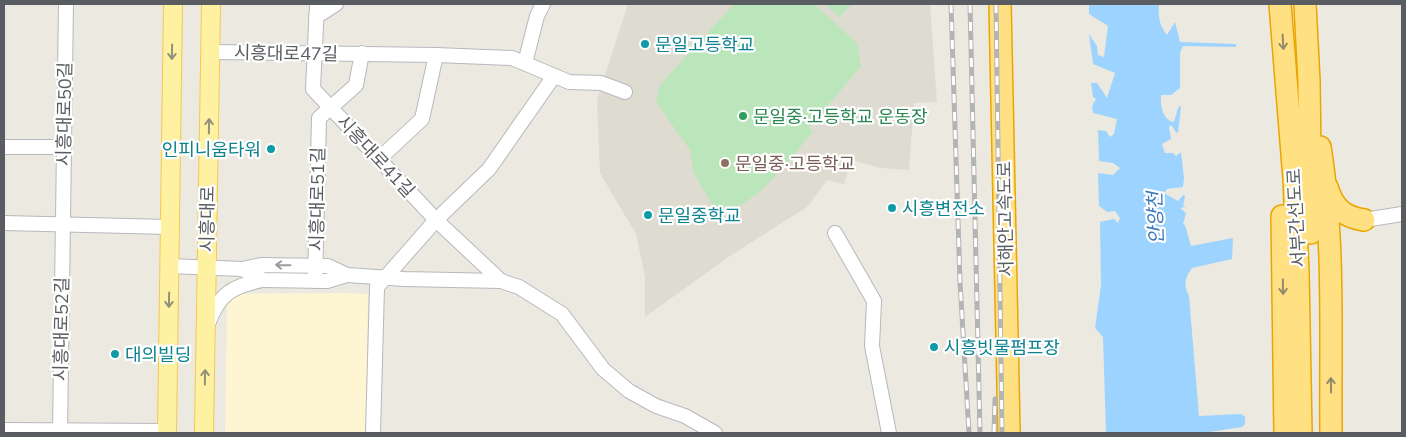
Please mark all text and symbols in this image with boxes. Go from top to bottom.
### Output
place label: 문일고등학교 [655,33,754,56]
one-way arrow [1278,34,1287,50]
marker: 문일고등학교 [639,38,651,50]
street label: 시흥대로47길 [234,41,338,65]
one-way arrow [167,44,177,60]
street label: 시흥대로50길 [52,62,76,166]
place label: 문일중·고등학교 운동장 [753,105,927,128]
street label: 시흥대로41길 [332,110,420,202]
marker: 문일중·고등학교 운동장 [737,110,749,122]
one-way arrow [204,118,214,134]
place label: 인피니움타워 [162,138,261,161]
marker: 인피니움타워 [265,143,277,155]
street label: 시흥대로51길 [305,147,329,251]
place label: 문일중·고등학교 [735,152,855,175]
marker: 문일중·고등학교 [719,157,731,169]
street label: 서해안고속도로 [992,161,1018,277]
street label: 서부간선도로 [1282,168,1310,268]
street label: 시흥대로 [195,186,219,252]
water label: 안양천 [1142,190,1168,245]
place label: 시흥변전소 [902,197,985,220]
marker: 시흥변전소 [886,202,898,214]
place label: 문일중학교 [658,204,741,227]
marker: 문일중학교 [642,209,654,221]
one-way arrow [275,261,291,270]
street label: 시흥대로52길 [49,277,73,381]
one-way arrow [1278,278,1288,295]
one-way arrow [164,292,173,308]
place label: 시흥빗물펌프장 [944,336,1060,359]
marker: 시흥빗물펌프장 [928,341,940,353]
place label: 대의빌딩 [125,343,191,366]
marker: 대의빌딩 [109,348,121,360]
one-way arrow [200,369,209,385]
one-way arrow [1326,377,1336,393]

